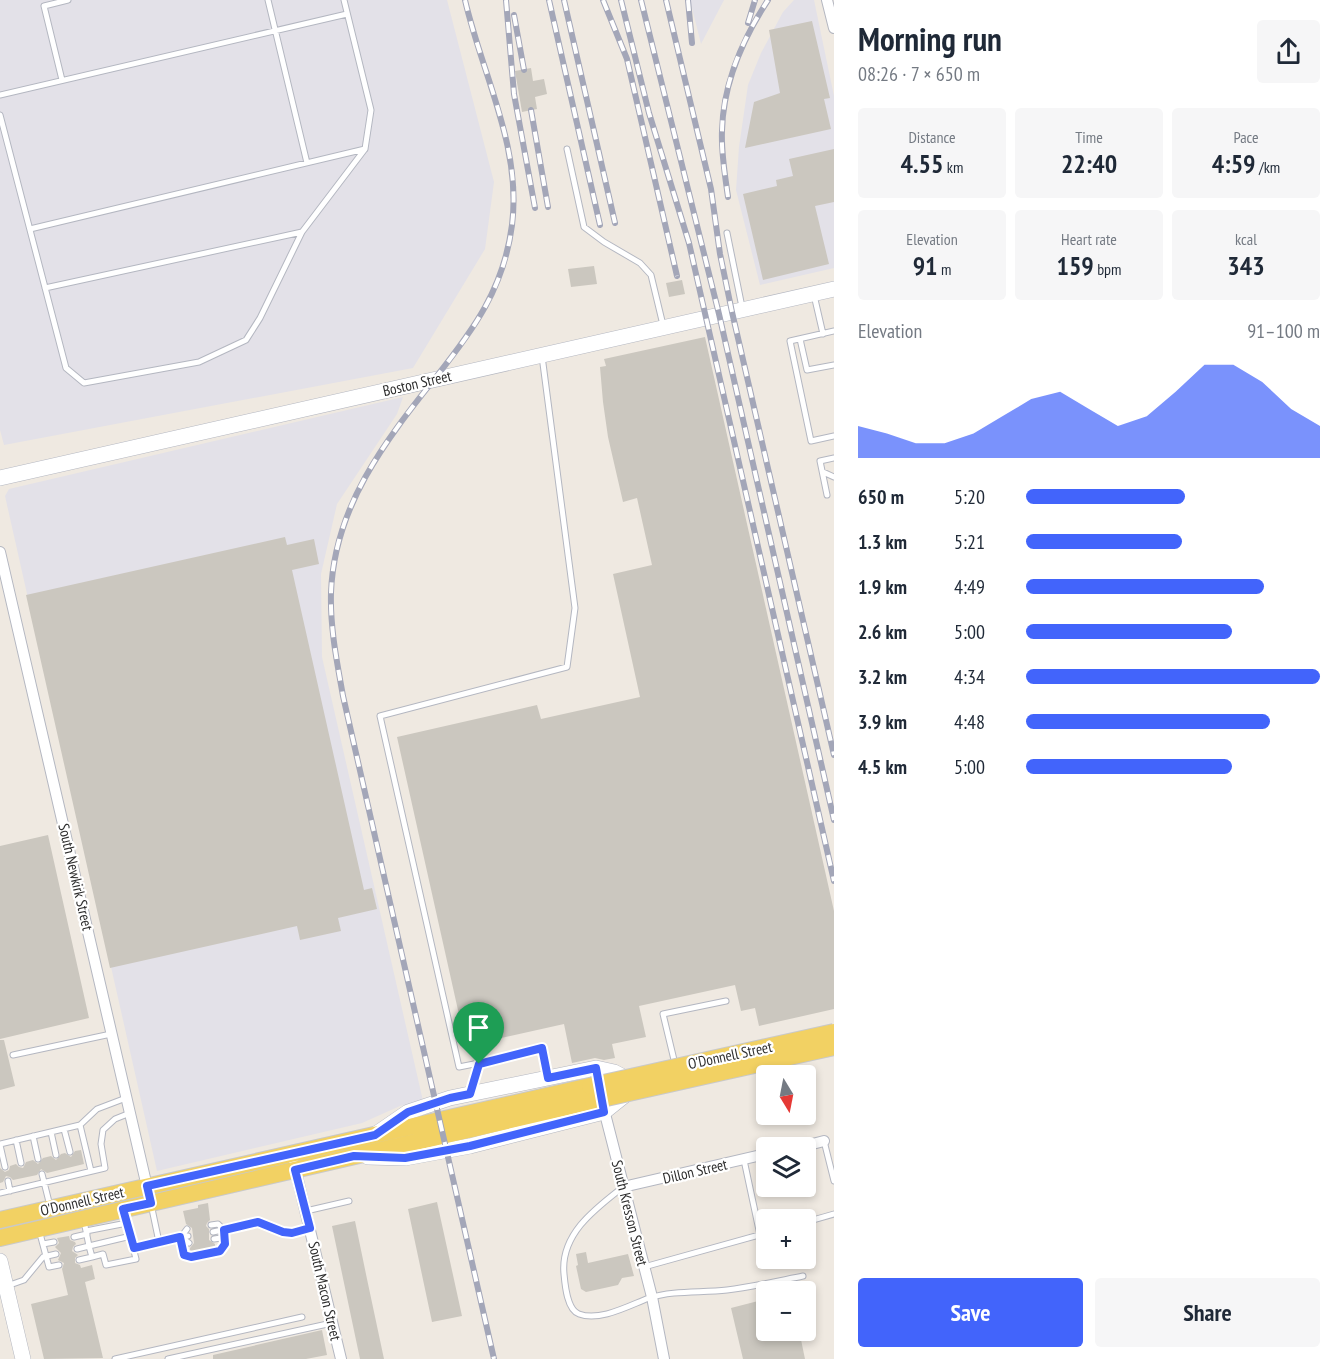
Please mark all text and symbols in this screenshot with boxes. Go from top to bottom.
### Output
text: Morning run [858,17,1002,60]
button: share [1257,20,1320,83]
text: 08:26 · 7 × 650 m [858,61,980,87]
text: Distance [908,127,956,147]
text: Time [1075,127,1103,147]
text: Pace [1233,127,1259,147]
text: 4.55 [901,147,943,180]
text: 22:40 [1061,147,1117,180]
text: 4:59 [1212,147,1256,180]
text: km [943,157,963,177]
text: /km [1256,157,1280,177]
text: Elevation [906,229,958,249]
text: Heart rate [1061,229,1117,249]
text: kcal [1235,229,1257,249]
text: 91 [913,249,938,282]
text: 159 [1056,249,1094,282]
text: 343 [1227,249,1265,282]
text: m [938,259,951,279]
text: bpm [1094,259,1122,279]
text: Elevation [858,318,922,344]
text: 91–100 m [1247,318,1320,344]
street label: Boston Street [381,366,453,400]
text: 650 m [858,484,904,510]
text: 5:20 [954,484,985,510]
text: 1.3 km [858,529,907,555]
text: 5:21 [954,529,985,555]
text: 1.9 km [858,574,907,600]
text: 4:49 [954,574,985,600]
text: 2.6 km [858,619,907,645]
text: 5:00 [954,619,985,645]
text: 3.2 km [858,664,907,690]
text: 4:34 [954,664,985,690]
text: 3.9 km [858,709,907,735]
text: 4:48 [954,709,985,735]
text: 4.5 km [858,754,907,780]
text: 5:00 [954,754,985,780]
street label: South Newkirk Street [54,822,98,932]
pin [453,1002,504,1064]
icon: arrive [462,1011,495,1044]
street label: O'Donnell Street [686,1037,774,1073]
north arrow [756,1065,816,1125]
map controls [756,1065,816,1341]
button: layers [756,1137,816,1197]
street label: Dillon Street [661,1154,729,1188]
street label: South Kresson Street [608,1158,652,1268]
street label: O'Donnell Street [38,1182,126,1220]
button: + [756,1209,816,1269]
street label: South Macon Street [304,1240,346,1342]
button: Save [858,1278,1083,1347]
button: Share [1095,1278,1320,1347]
button: − [756,1281,816,1341]

